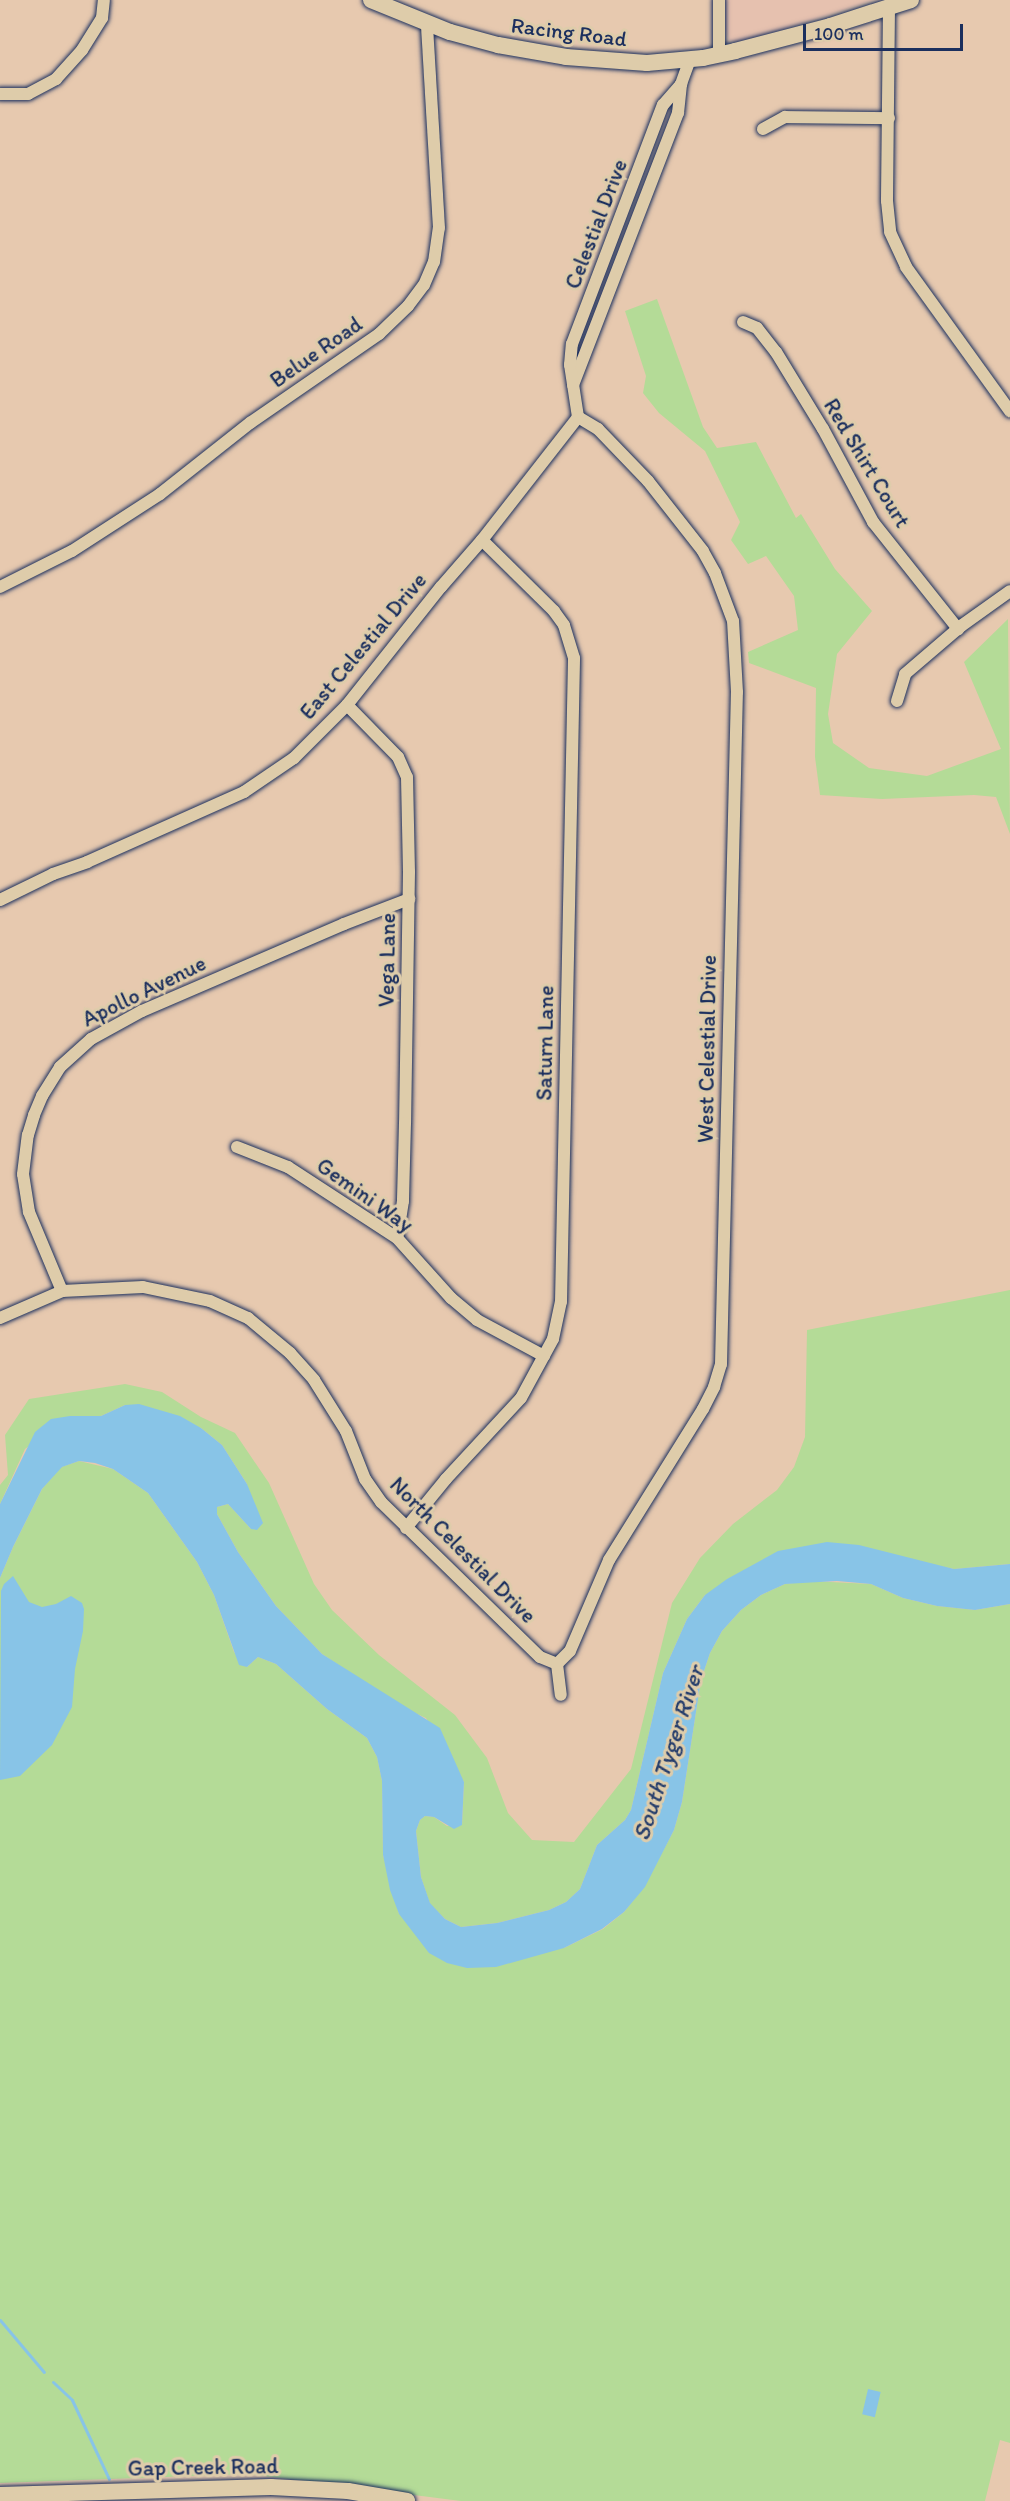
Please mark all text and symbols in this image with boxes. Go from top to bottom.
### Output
street label: Racing Road [510,12,628,52]
scale bar [806,12,966,50]
text: 100 m [814,23,864,45]
street label: Celestial Drive [559,155,633,293]
street label: Belue Road [265,311,367,393]
street label: Red Shirt Court [818,393,916,533]
street label: East Celestial Drive [294,567,432,725]
street label: Vega Lane [373,912,401,1008]
street label: Apollo Avenue [78,950,210,1032]
street label: West Celestial Drive [692,954,722,1144]
street label: Saturn Lane [531,985,559,1101]
street label: Gemini Way [312,1152,418,1238]
street label: North Celestial Drive [384,1471,542,1629]
water label: South Tyger River [627,1664,709,1842]
street label: Gap Creek Road [128,2452,278,2482]

